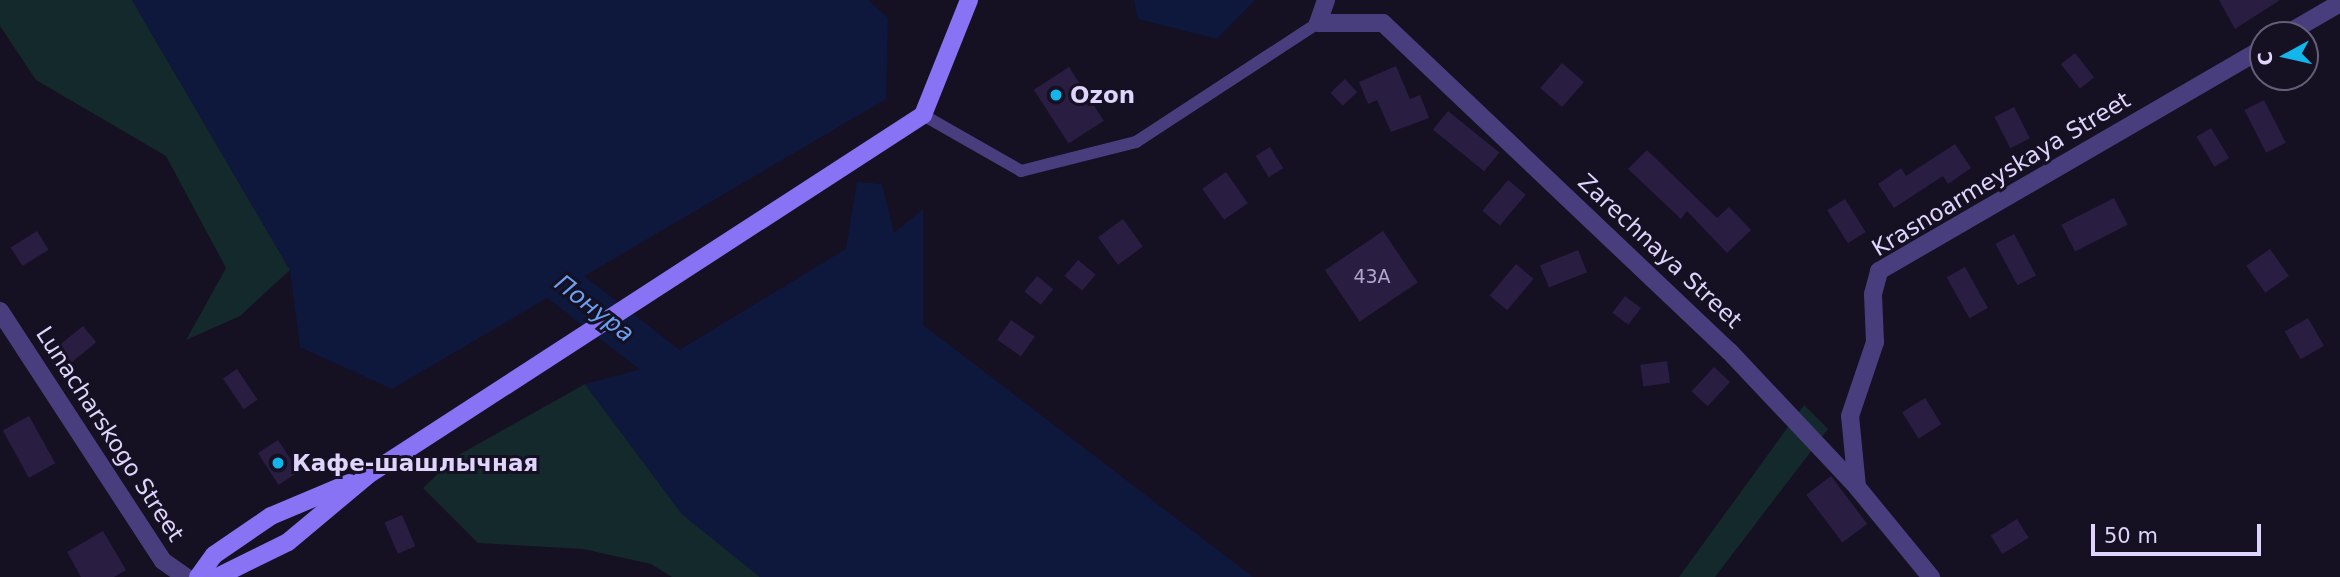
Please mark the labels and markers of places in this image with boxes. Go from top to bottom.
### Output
place label: Ozon [1070,81,1135,109]
marker: Ozon [1048,87,1064,103]
place label: Кафе-шашлычная [292,449,538,477]
marker: Кафе-шашлычная [270,455,286,471]

